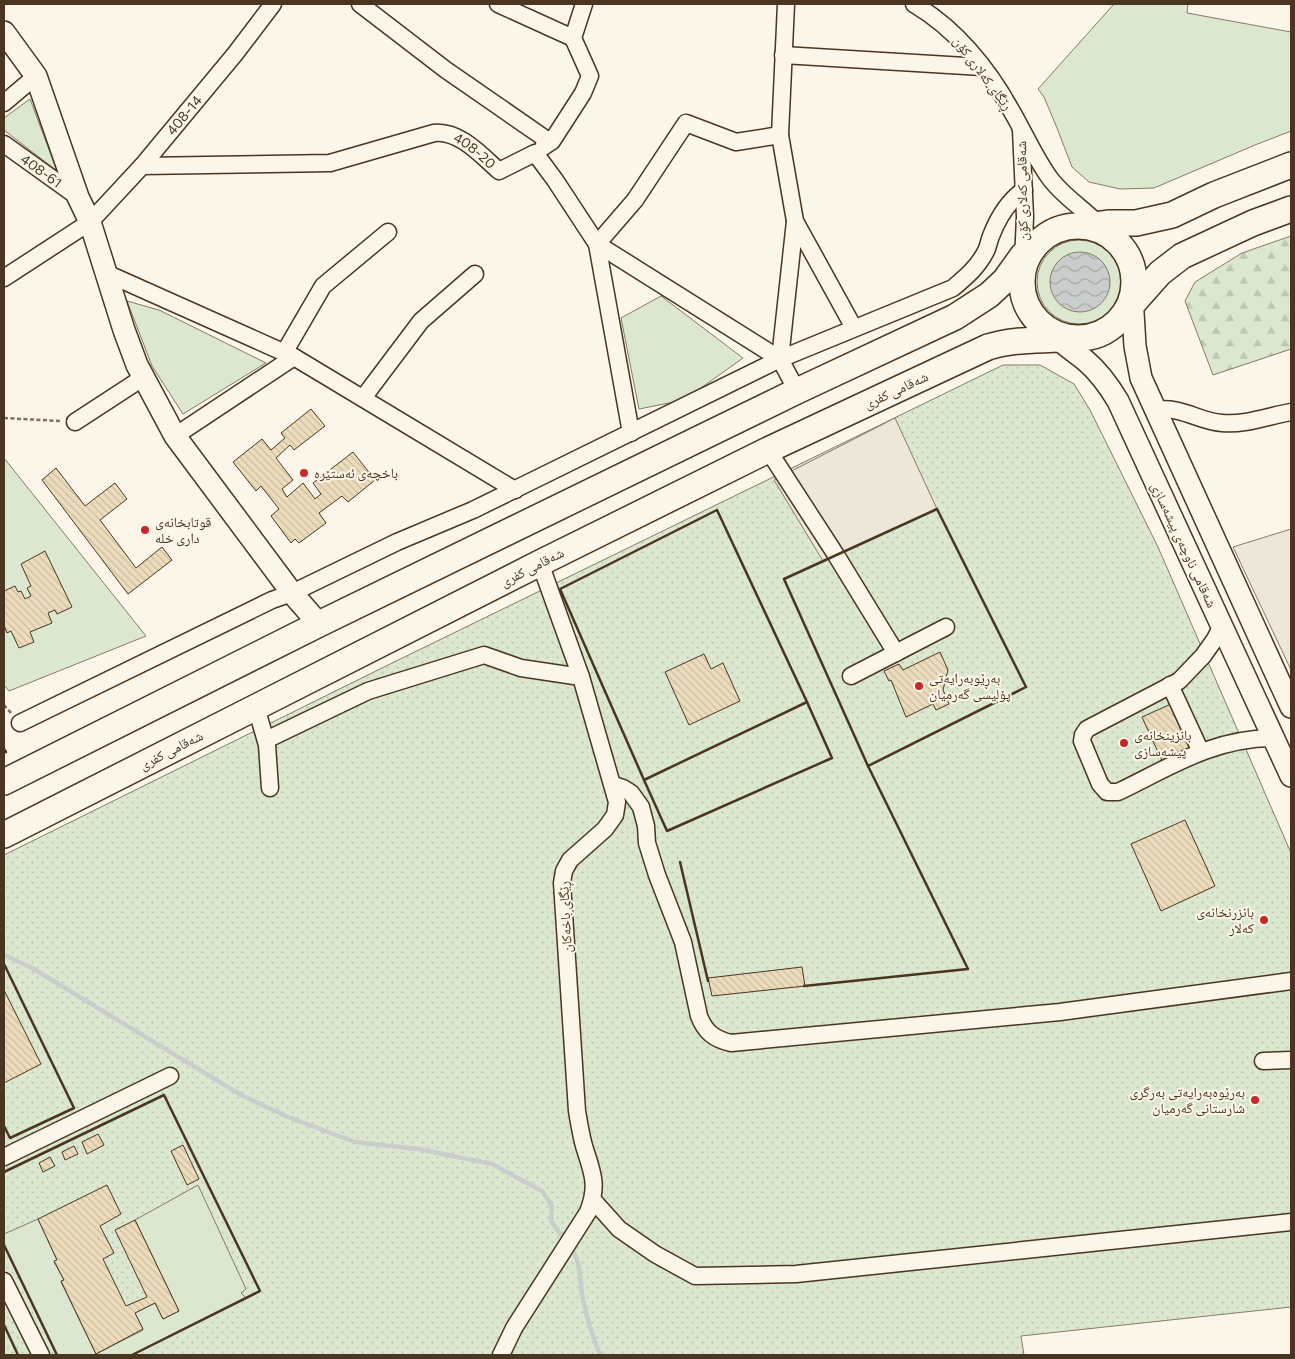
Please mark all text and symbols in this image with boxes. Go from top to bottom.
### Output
street label: ڕێگای کەلاری کۆن [947,32,1017,115]
street label: 408-14 [162,91,205,138]
street label: 408-20 [451,128,500,172]
street label: شەقامی کەلاری کۆن [1012,141,1032,241]
street label: 408-61 [18,150,66,191]
street label: شەقامی کفری [861,367,931,413]
place label: باخچەی ئەستێرە [314,464,398,482]
marker: باخچەی ئەستێرە [298,467,310,479]
street label: شەقامی ناوچەی پیشەسازی [1147,479,1221,611]
place label: قوتابخانەی داری خلە [155,513,211,547]
marker: قوتابخانەی داری خلە [139,524,151,536]
street label: شەقامی کفری [497,543,567,591]
place label: بەڕێوبەرایەتی پۆلیسی گەرمیان [929,669,1011,703]
marker: بەڕێوبەرایەتی پۆلیسی گەرمیان [913,680,925,692]
street label: شەقامی کفری [136,726,206,774]
place label: بانزینخانەی پیشەسازی [1134,726,1192,760]
marker: بانزینخانەی پیشەسازی [1118,737,1130,749]
street label: ڕێگای باخەکان [554,881,579,953]
place label: بانزرنخانەی کەلار [1196,903,1254,937]
marker: بانزرنخانەی کەلار [1258,914,1270,926]
place label: بەرێوەبەرایەتی بەرگری شارستانی گەرمیان [1130,1083,1245,1117]
marker: بەرێوەبەرایەتی بەرگری شارستانی گەرمیان [1249,1094,1261,1106]

